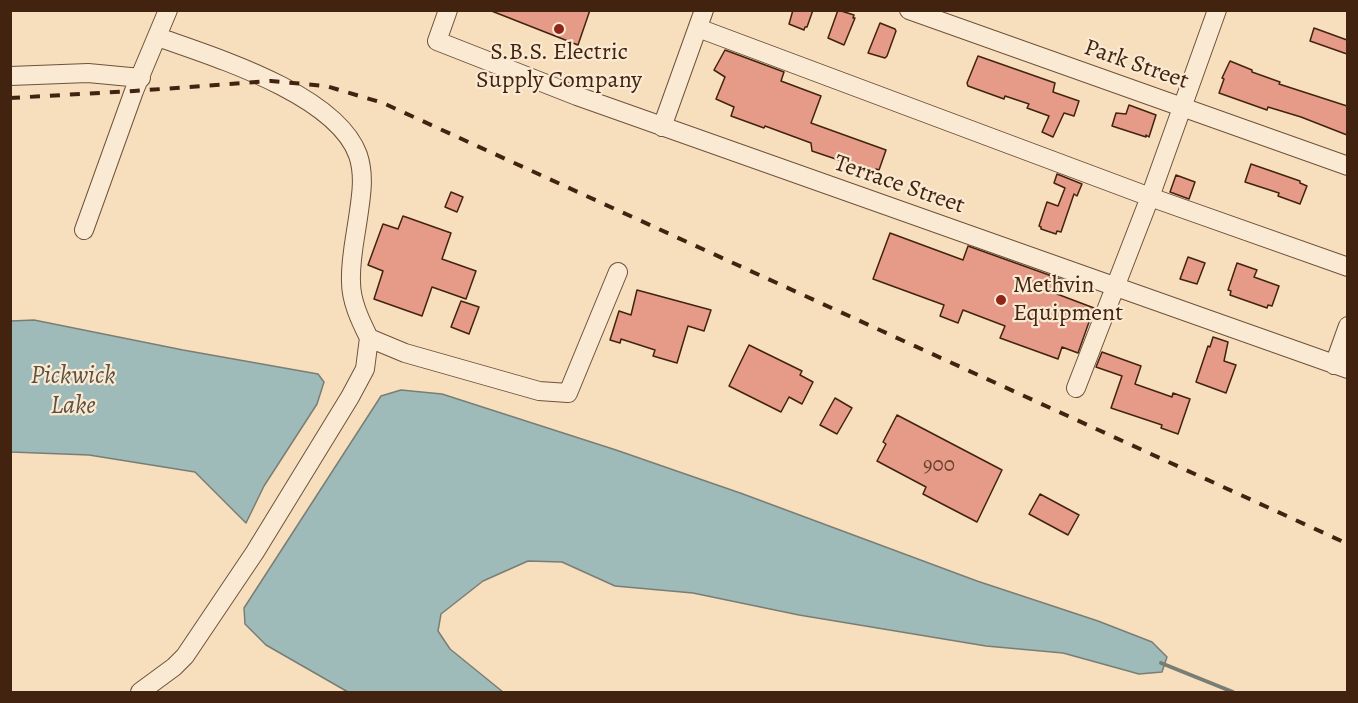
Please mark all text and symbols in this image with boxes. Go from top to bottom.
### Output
marker: S.B.S. Electric Supply Company [552,22,566,36]
street label: Park Street [1080,34,1192,96]
place label: S.B.S. Electric Supply Company [476,39,642,95]
street label: Terrace Street [830,149,968,221]
place label: Methvin Equipment [1013,272,1123,328]
marker: Methvin Equipment [994,293,1008,307]
water label: Pickwick Lake [31,361,115,422]
house number: 900 [923,453,955,479]

